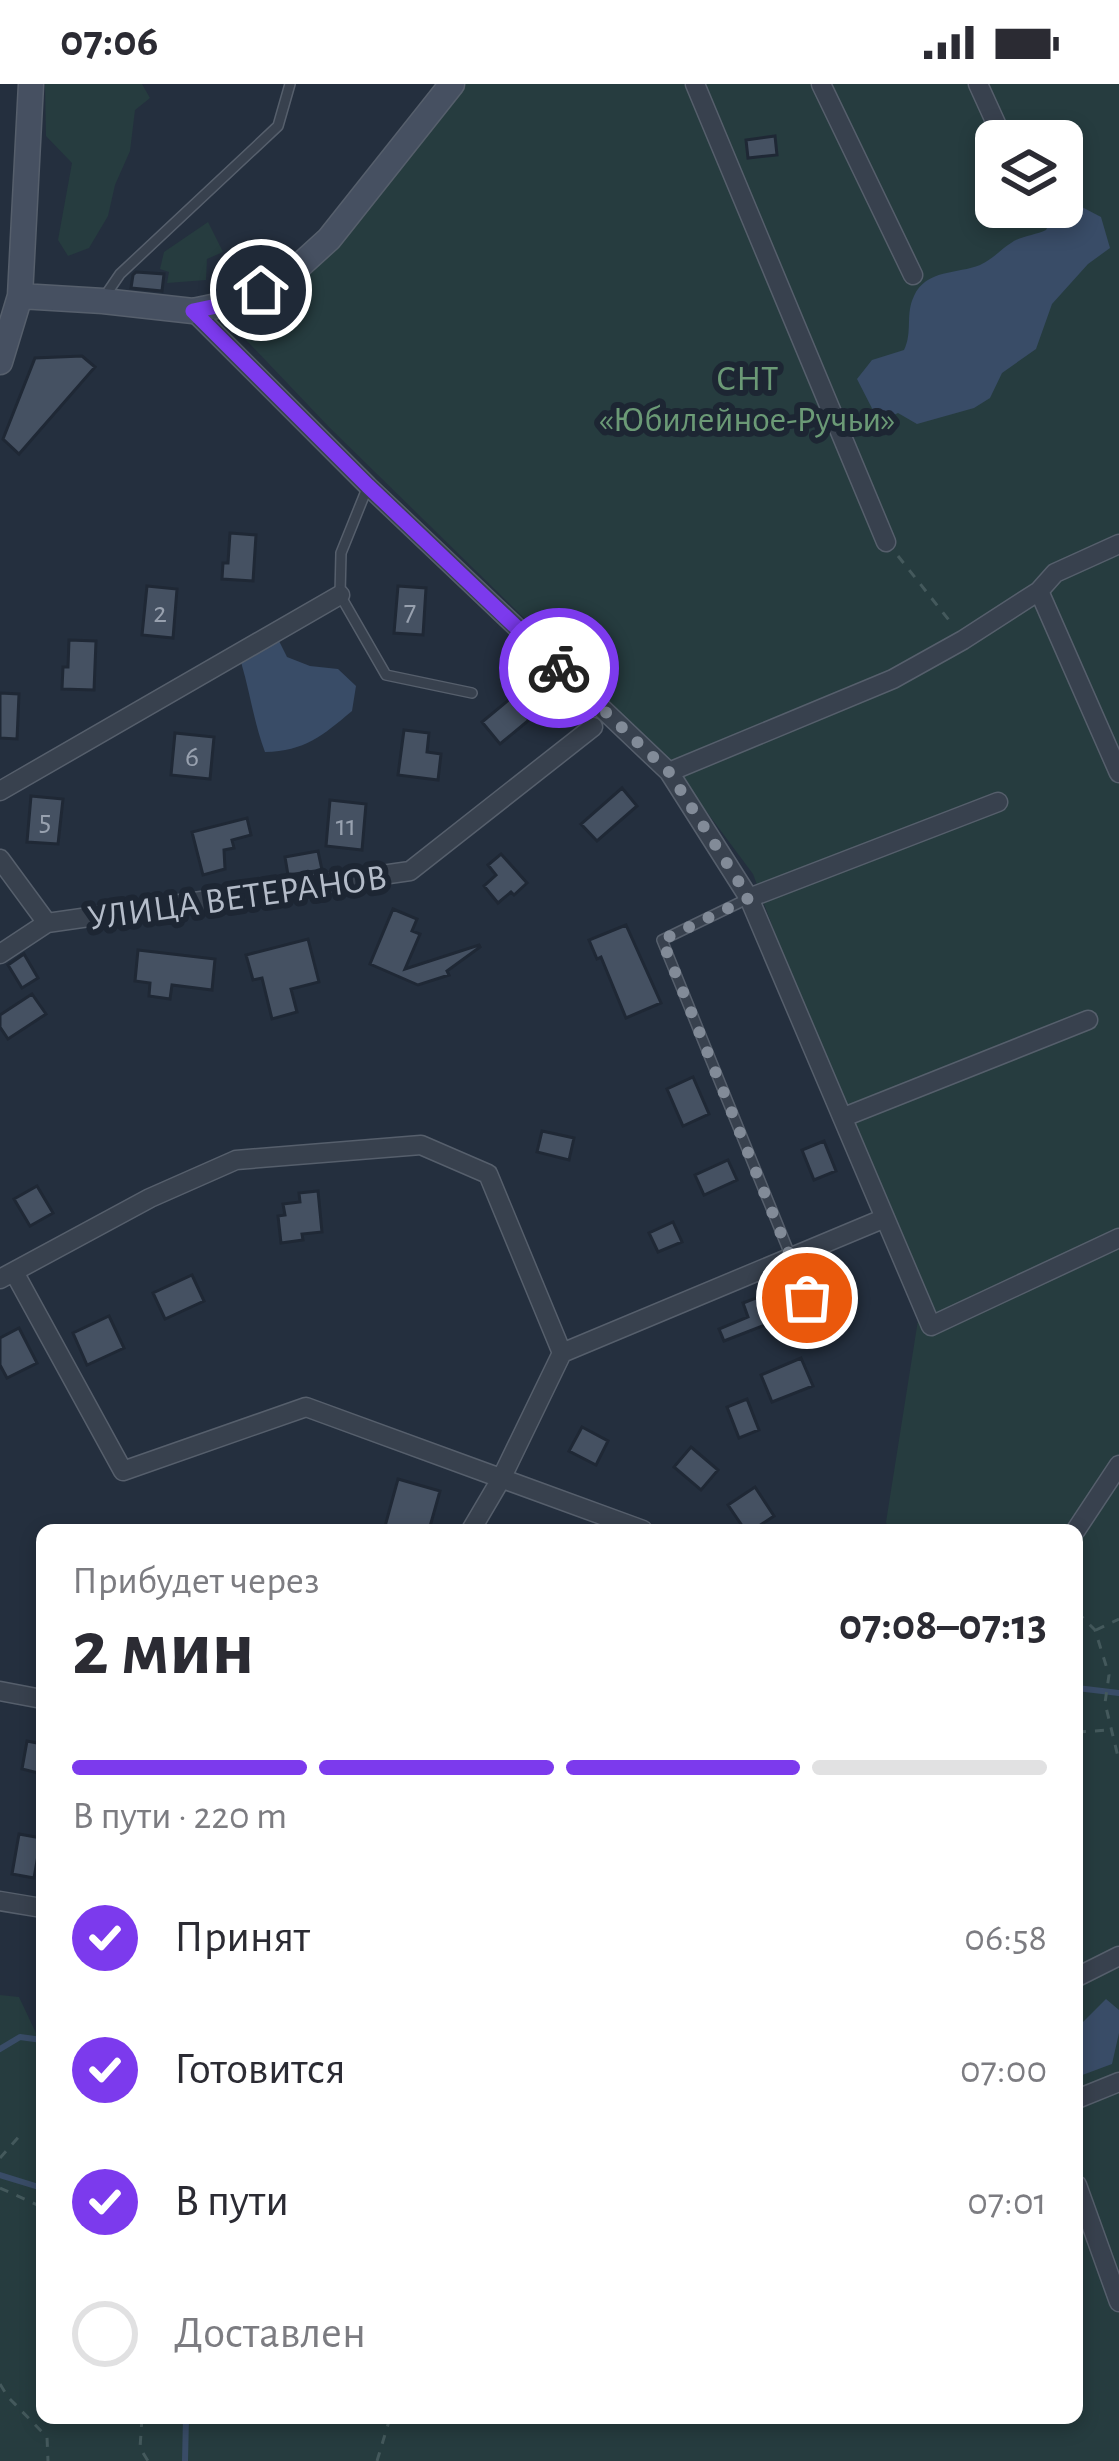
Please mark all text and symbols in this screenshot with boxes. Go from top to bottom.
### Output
text: 07:06 [60,19,158,64]
map controls [975,120,1083,228]
button: layers [975,120,1083,228]
pin [210,239,312,341]
icon: home [228,257,294,323]
park label: СНТ «Юбилейное-Ручьи» [598,361,896,438]
house number: 7 [404,596,416,626]
house number: 2 [153,598,167,628]
courier [499,608,619,728]
icon: bike [526,635,592,701]
house number: 6 [185,742,199,772]
house number: 5 [39,806,51,836]
house number: 11 [336,811,356,841]
street label: УЛИЦА ВЕТЕРАНОВ [86,859,389,937]
pin [756,1247,858,1349]
icon: bag [774,1265,840,1331]
text: Прибудет через [72,1562,319,1601]
text: 07:08–07:13 [839,1603,1047,1648]
text: 2 мин [72,1611,255,1689]
text: В пути · 220 m [72,1797,287,1836]
icon: check [72,1905,138,1971]
text: Принят [174,1915,310,1960]
text: 06:58 [964,1919,1047,1958]
icon: check [72,2037,138,2103]
text: Готовится [174,2047,346,2092]
text: 07:00 [960,2051,1047,2090]
icon: check [72,2169,138,2235]
text: В пути [174,2179,289,2224]
text: 07:01 [967,2183,1047,2222]
text: Доставлен [174,2311,366,2356]

